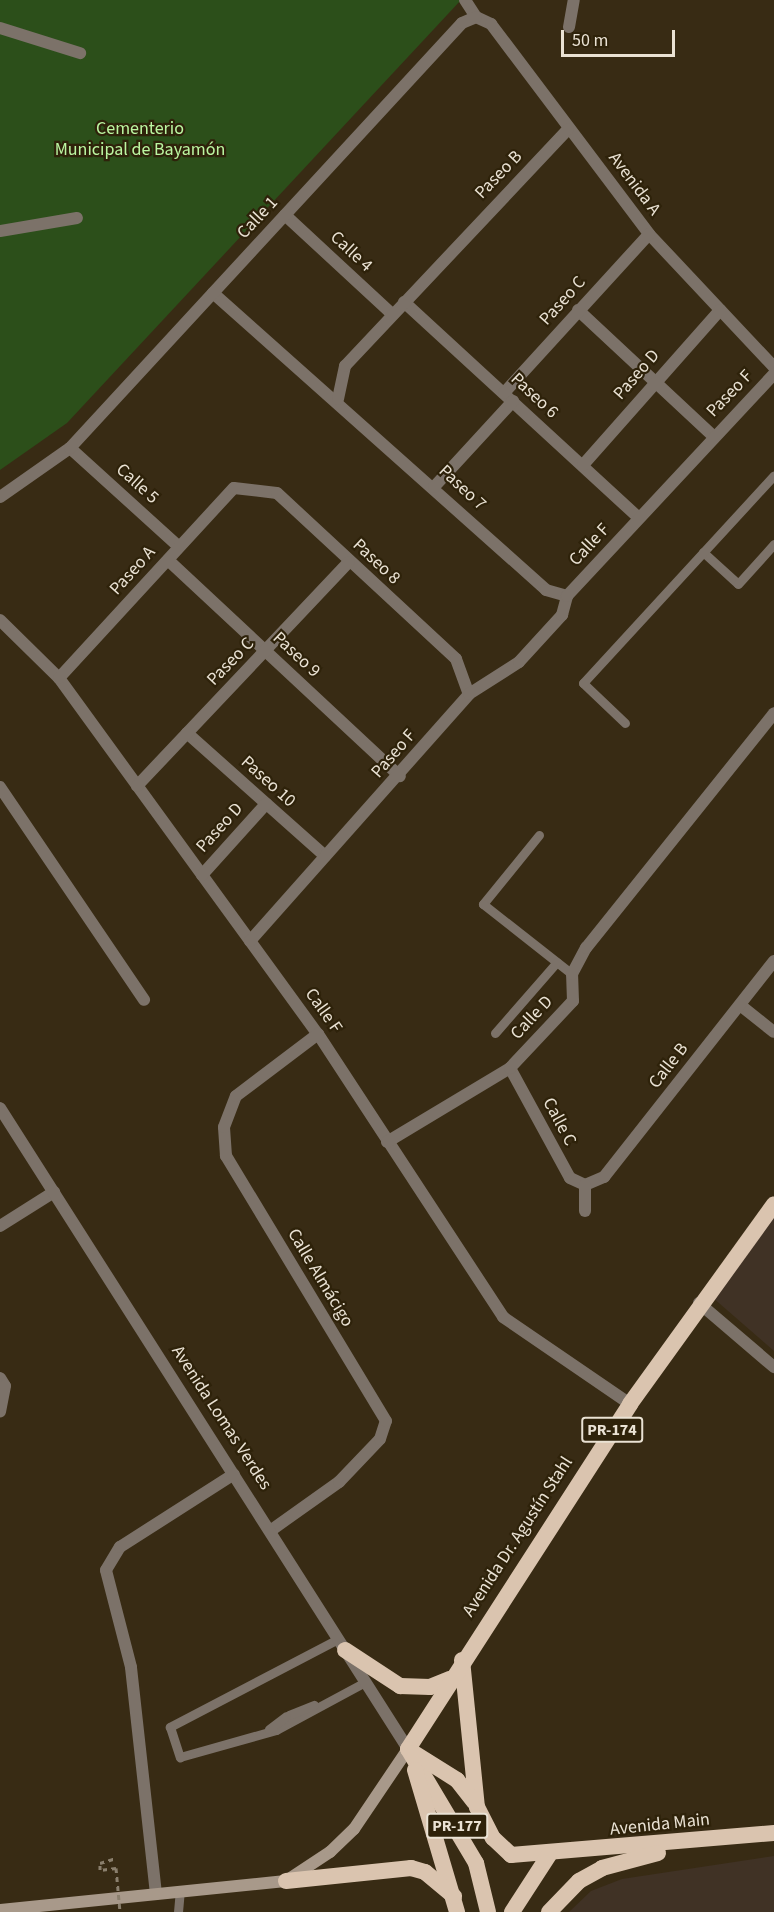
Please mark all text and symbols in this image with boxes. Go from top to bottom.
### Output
scale bar [564,18,678,56]
text: 50 m [572,28,608,53]
park label: Cementerio Municipal de Bayamón [55,119,225,162]
street label: Paseo B [471,146,527,204]
street label: Avenida A [603,148,665,220]
street label: Calle 1 [233,192,283,244]
street label: Calle 4 [325,227,377,277]
street label: Paseo C [535,272,591,330]
street label: Paseo D [609,346,665,404]
street label: Paseo F [702,366,758,422]
street label: Paseo 6 [506,369,562,423]
street label: Calle 5 [111,459,163,509]
street label: Paseo 7 [434,461,490,515]
street label: Calle F [565,519,615,571]
street label: Paseo 8 [348,535,404,589]
street label: Paseo A [106,542,160,600]
street label: Paseo 9 [268,628,324,682]
street label: Paseo C [203,633,259,691]
street label: Paseo F [367,725,421,783]
street label: Paseo 10 [236,752,300,812]
street label: Paseo D [192,799,248,857]
street label: Calle F [300,984,346,1038]
street label: Calle D [506,992,558,1044]
street label: Calle B [645,1039,693,1093]
street label: Calle C [537,1094,581,1150]
street label: Calle Almácigo [282,1225,358,1331]
street label: Avenida Lomas Verdes [166,1342,276,1494]
road number: PR-174 [580,1417,644,1443]
street label: Avenida Dr. Agustín Stahl [458,1453,578,1621]
street label: Avenida Main [609,1809,711,1841]
road number: PR-177 [426,1813,488,1839]

